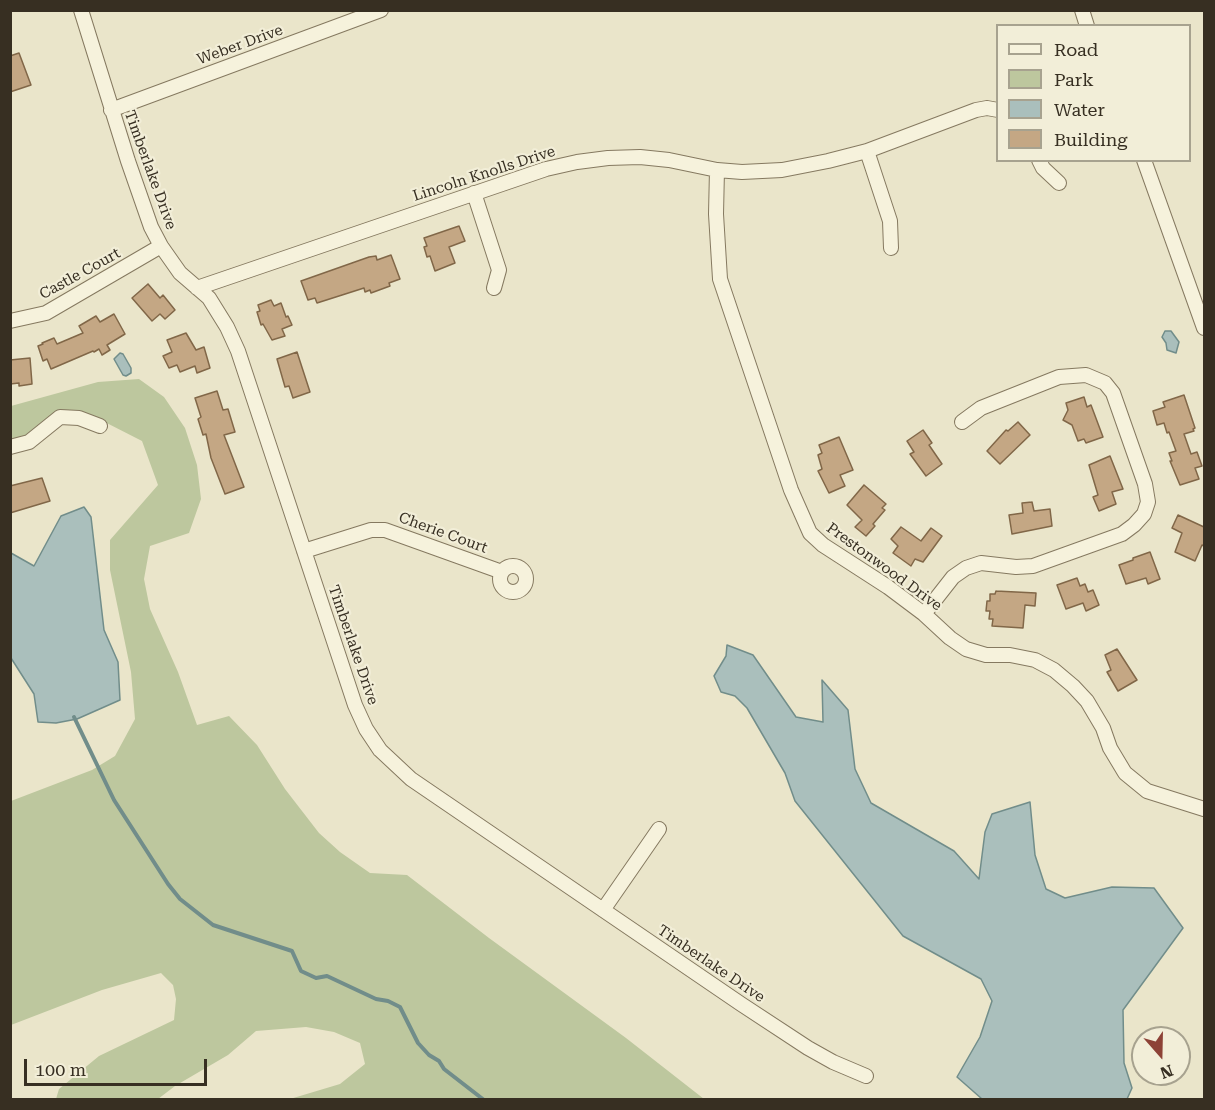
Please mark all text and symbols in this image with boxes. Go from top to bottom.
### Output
street label: Weber Drive [195,21,285,69]
legend [996,24,1191,162]
text: Road [1054,39,1098,60]
text: Park [1054,69,1094,90]
text: Water [1054,99,1105,120]
street label: Timberlake Drive [120,108,180,232]
text: Building [1054,129,1128,150]
street label: Lincoln Knolls Drive [411,142,557,206]
street label: Castle Court [36,244,124,304]
street label: Cherie Court [396,509,490,557]
street label: Prestonwood Drive [823,519,945,615]
street label: Timberlake Drive [324,583,382,707]
street label: Timberlake Drive [654,921,768,1007]
north arrow [1131,1026,1191,1086]
scale bar [27,1047,210,1085]
text: 100 m [35,1059,86,1080]
text: N [1158,1060,1176,1083]

